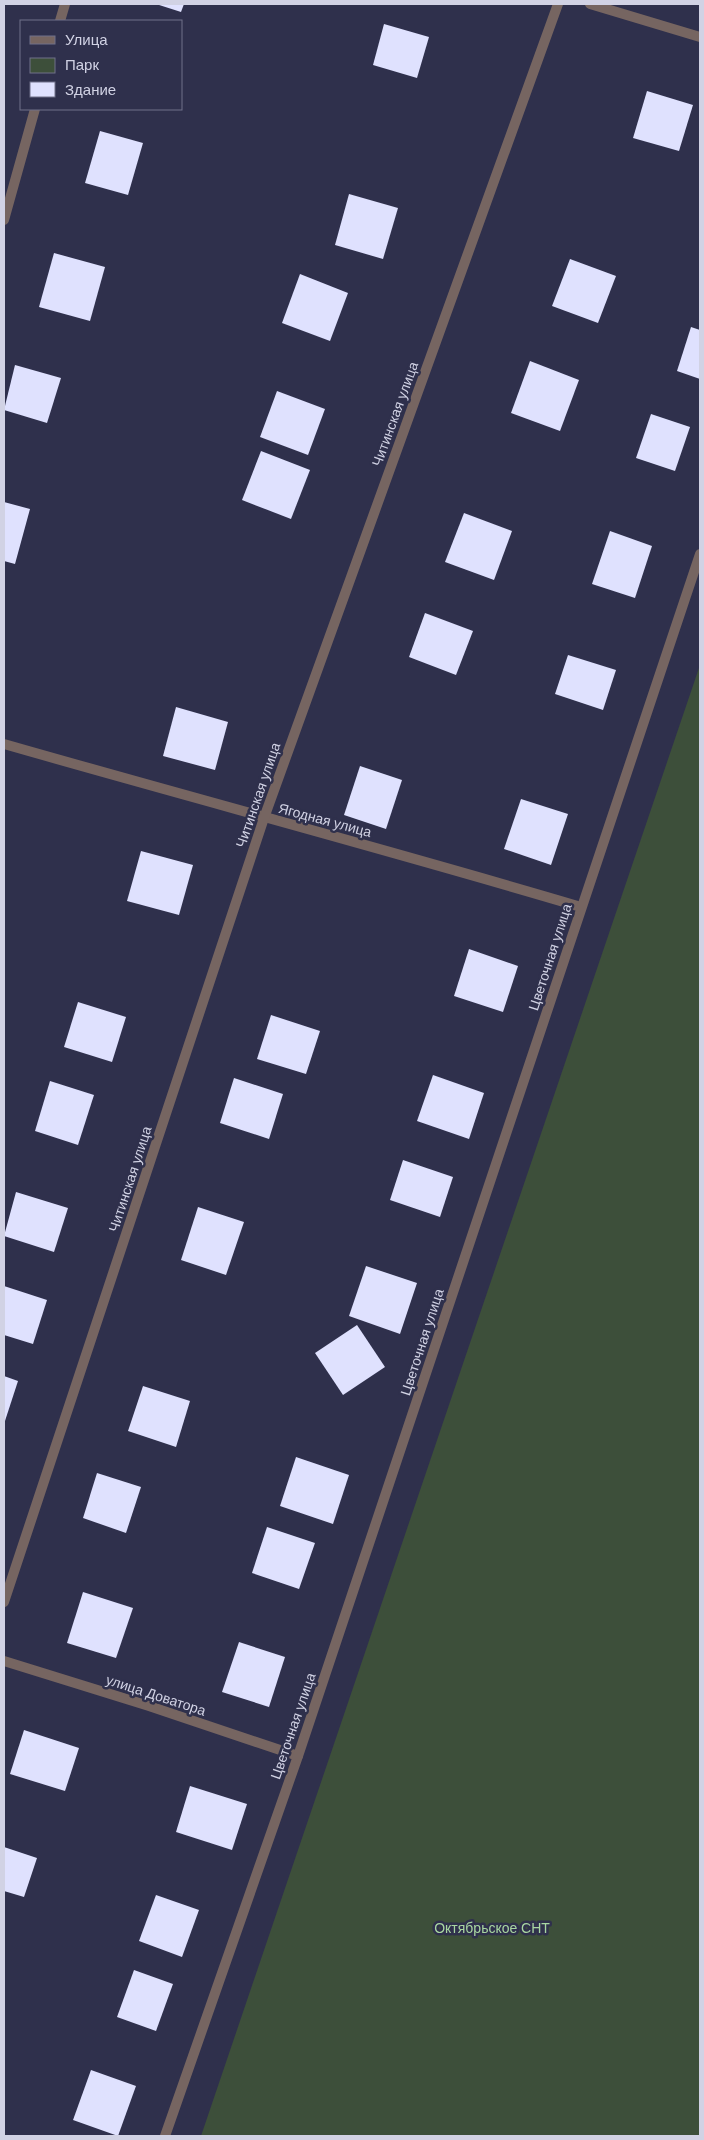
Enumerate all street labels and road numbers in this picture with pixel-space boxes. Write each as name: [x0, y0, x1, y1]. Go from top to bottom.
street label: Читинская улица: [368, 359, 422, 469]
street label: Читинская улица: [232, 740, 285, 850]
street label: Ягодная улица: [276, 799, 374, 841]
street label: Цветочная улица: [524, 901, 576, 1013]
street label: Читинская улица: [104, 1124, 156, 1234]
street label: Цветочная улица: [396, 1286, 448, 1398]
street label: улица Доватора: [104, 1670, 208, 1720]
street label: Цветочная улица: [266, 1670, 320, 1782]

